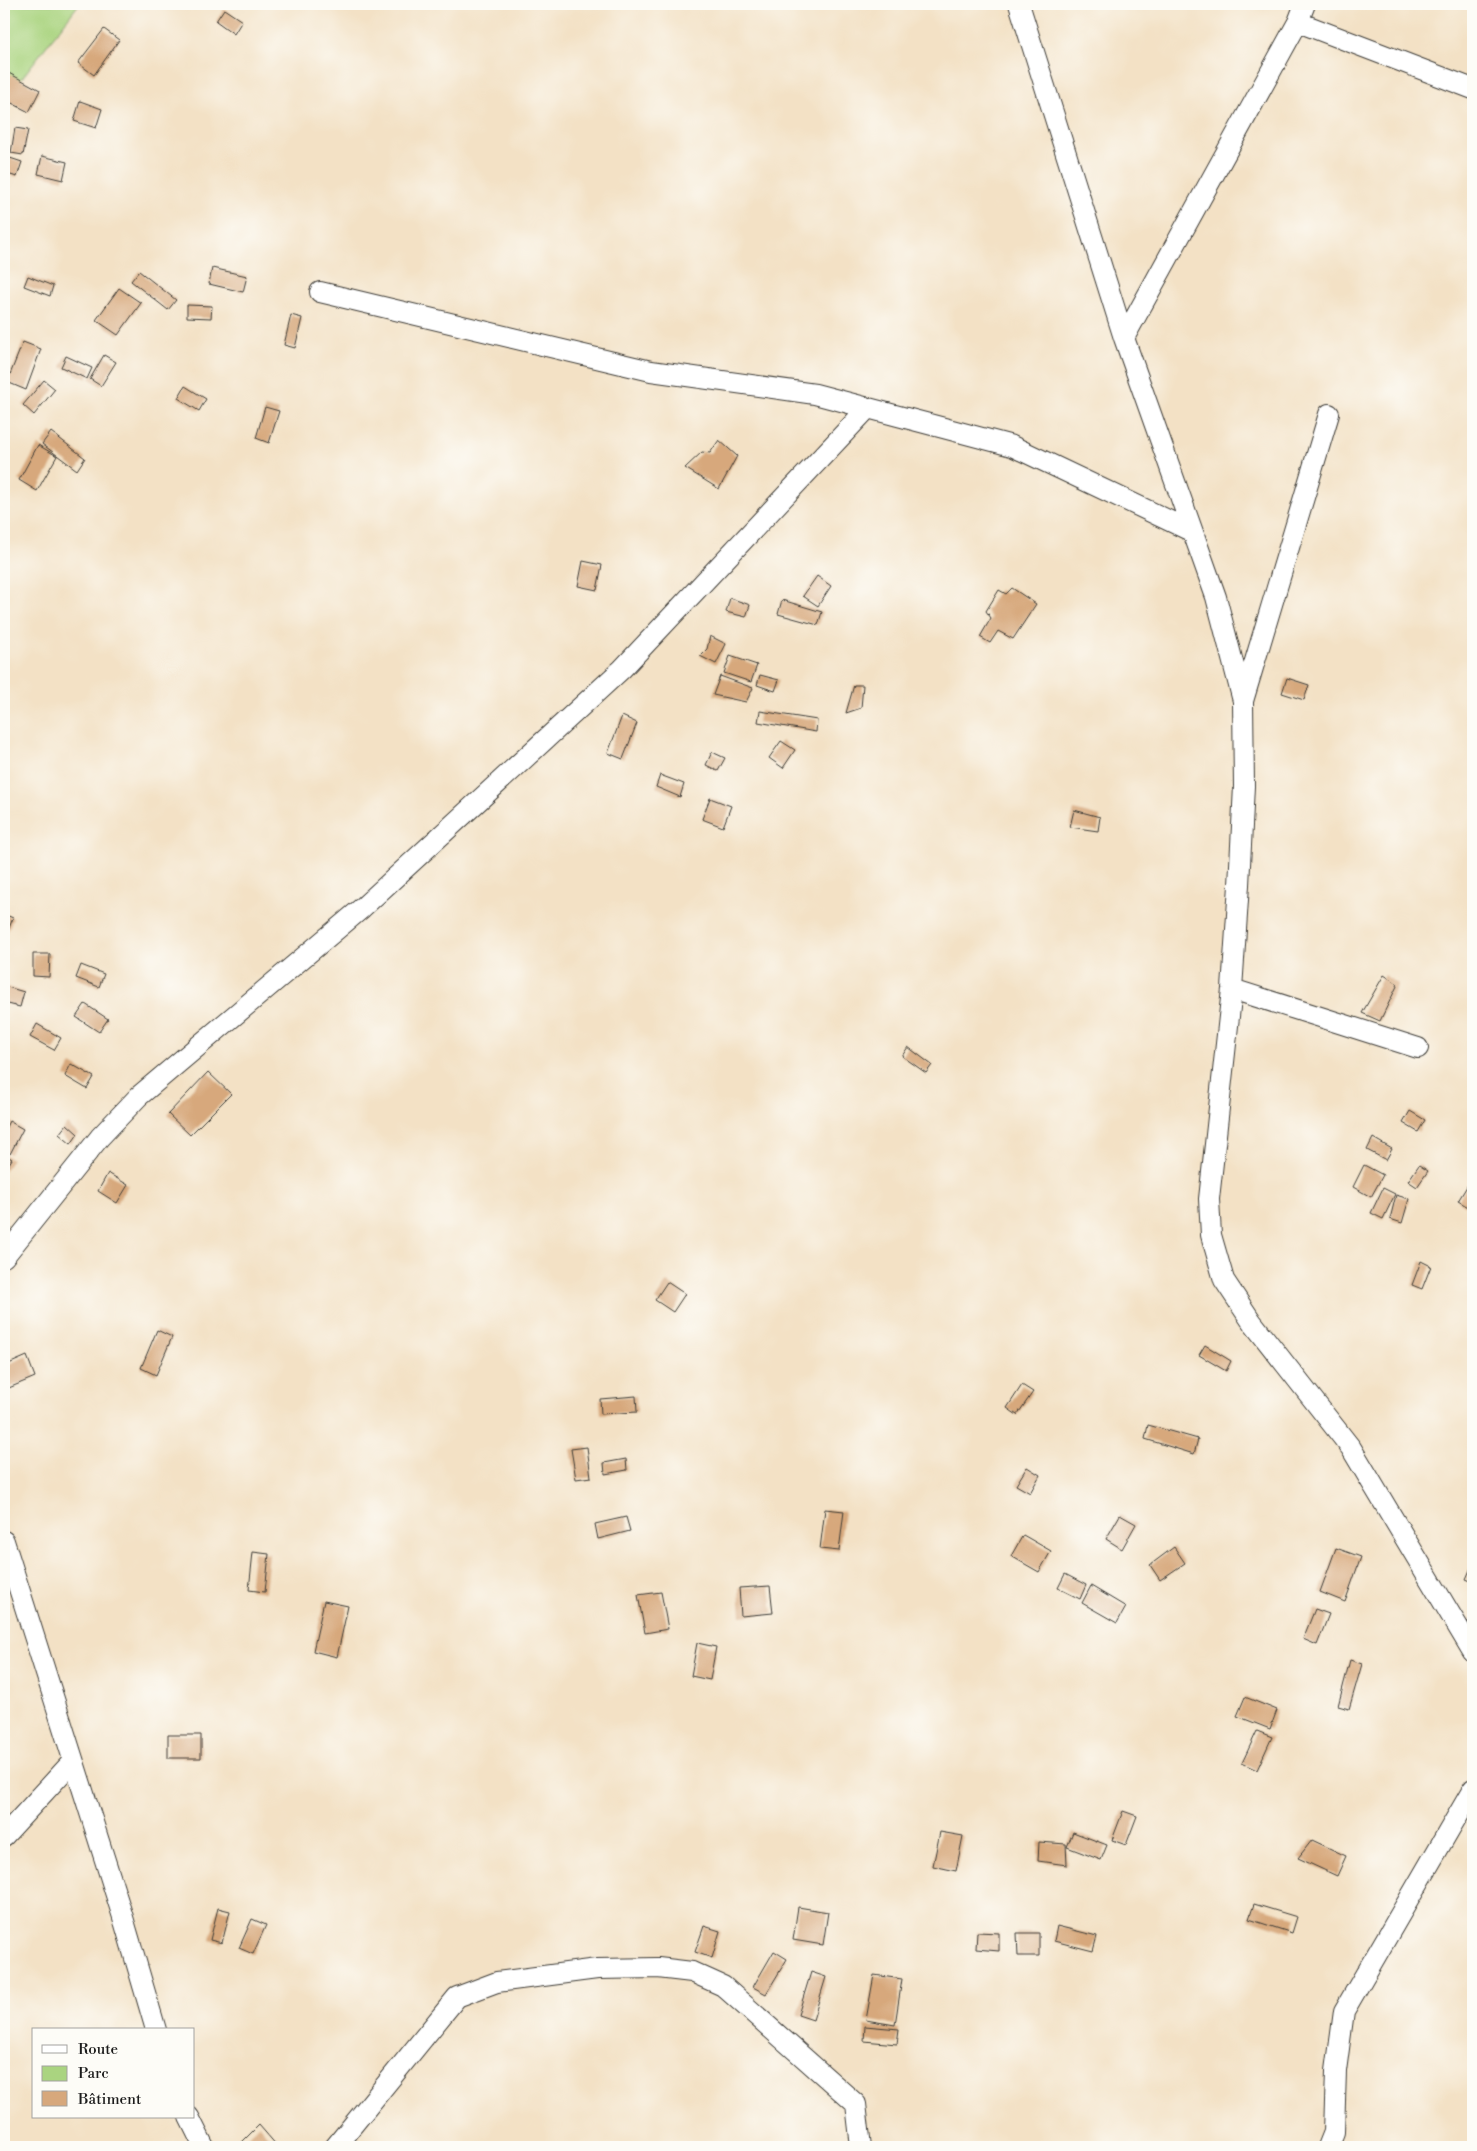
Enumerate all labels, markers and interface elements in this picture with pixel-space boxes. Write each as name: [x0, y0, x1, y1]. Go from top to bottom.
legend: [32, 2028, 195, 2118]
text: Route: [78, 2040, 118, 2059]
text: Parc: [78, 2064, 109, 2083]
text: Bâtiment: [77, 2090, 142, 2109]

